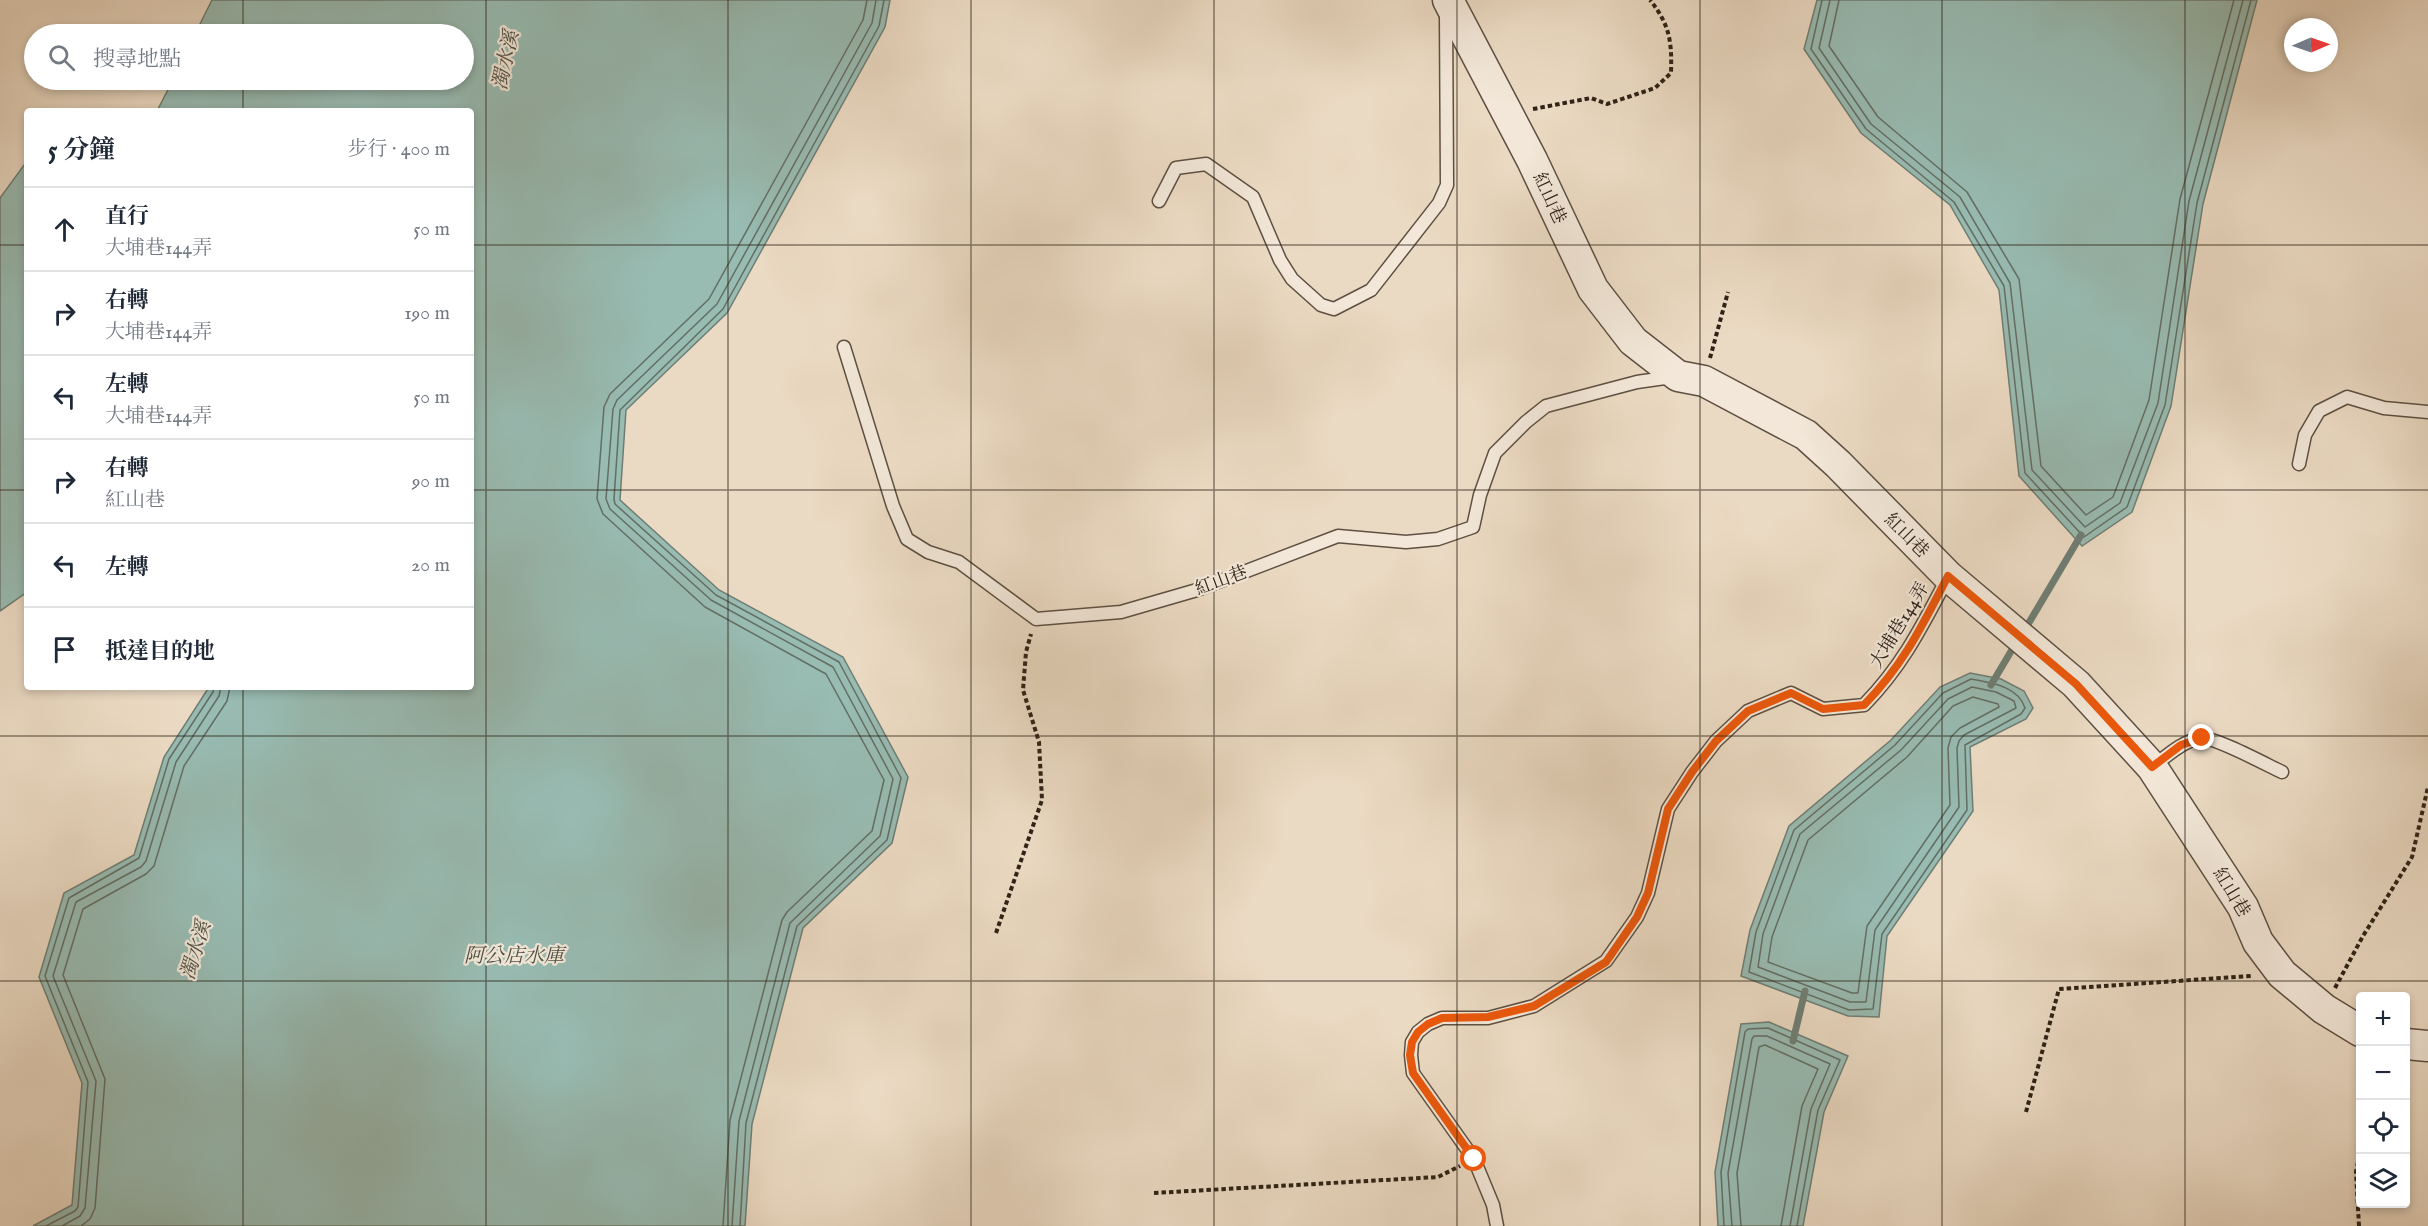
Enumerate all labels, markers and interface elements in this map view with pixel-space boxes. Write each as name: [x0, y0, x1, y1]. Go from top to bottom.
north arrow: [2284, 18, 2338, 72]
search box: [24, 24, 474, 90]
water label: 濁水溪: [488, 26, 525, 92]
icon: search: [45, 41, 78, 74]
text: 搜尋地點: [93, 46, 181, 74]
text: 5 分鐘: [48, 134, 115, 167]
text: 步行 · 400 m: [348, 137, 450, 162]
street label: 紅山巷: [1527, 169, 1570, 228]
text: 直行: [105, 203, 149, 231]
icon: ahead: [48, 213, 81, 246]
text: 50 m: [413, 217, 450, 242]
text: 大埔巷144弄: [105, 236, 212, 261]
text: 右轉: [105, 287, 149, 315]
icon: right: [48, 297, 81, 330]
text: 190 m: [404, 301, 450, 326]
text: 大埔巷144弄: [105, 320, 212, 345]
text: 左轉: [105, 371, 149, 399]
icon: left: [48, 381, 81, 414]
text: 50 m: [413, 385, 450, 410]
text: 大埔巷144弄: [105, 404, 212, 429]
text: 右轉: [105, 455, 149, 483]
icon: right: [48, 465, 81, 498]
text: 90 m: [412, 469, 450, 494]
text: 紅山巷: [105, 488, 165, 513]
street label: 紅山巷: [1879, 509, 1933, 563]
icon: left: [48, 549, 81, 582]
text: 20 m: [411, 553, 450, 578]
text: 左轉: [105, 554, 149, 582]
street label: 紅山巷: [1192, 561, 1251, 601]
street label: 大埔巷144弄: [1866, 579, 1935, 673]
icon: arrive: [48, 633, 81, 666]
text: 抵達目的地: [105, 638, 215, 666]
route end: [2188, 724, 2214, 750]
street label: 紅山巷: [2207, 864, 2254, 922]
water label: 濁水溪: [176, 916, 218, 983]
water label: 阿公店水庫: [464, 944, 567, 969]
map controls: [2356, 992, 2410, 1208]
button: +: [2356, 992, 2410, 1046]
button: −: [2356, 1046, 2410, 1100]
button: locate: [2356, 1100, 2410, 1154]
route start: [1460, 1145, 1486, 1171]
button: layers: [2356, 1154, 2410, 1208]

